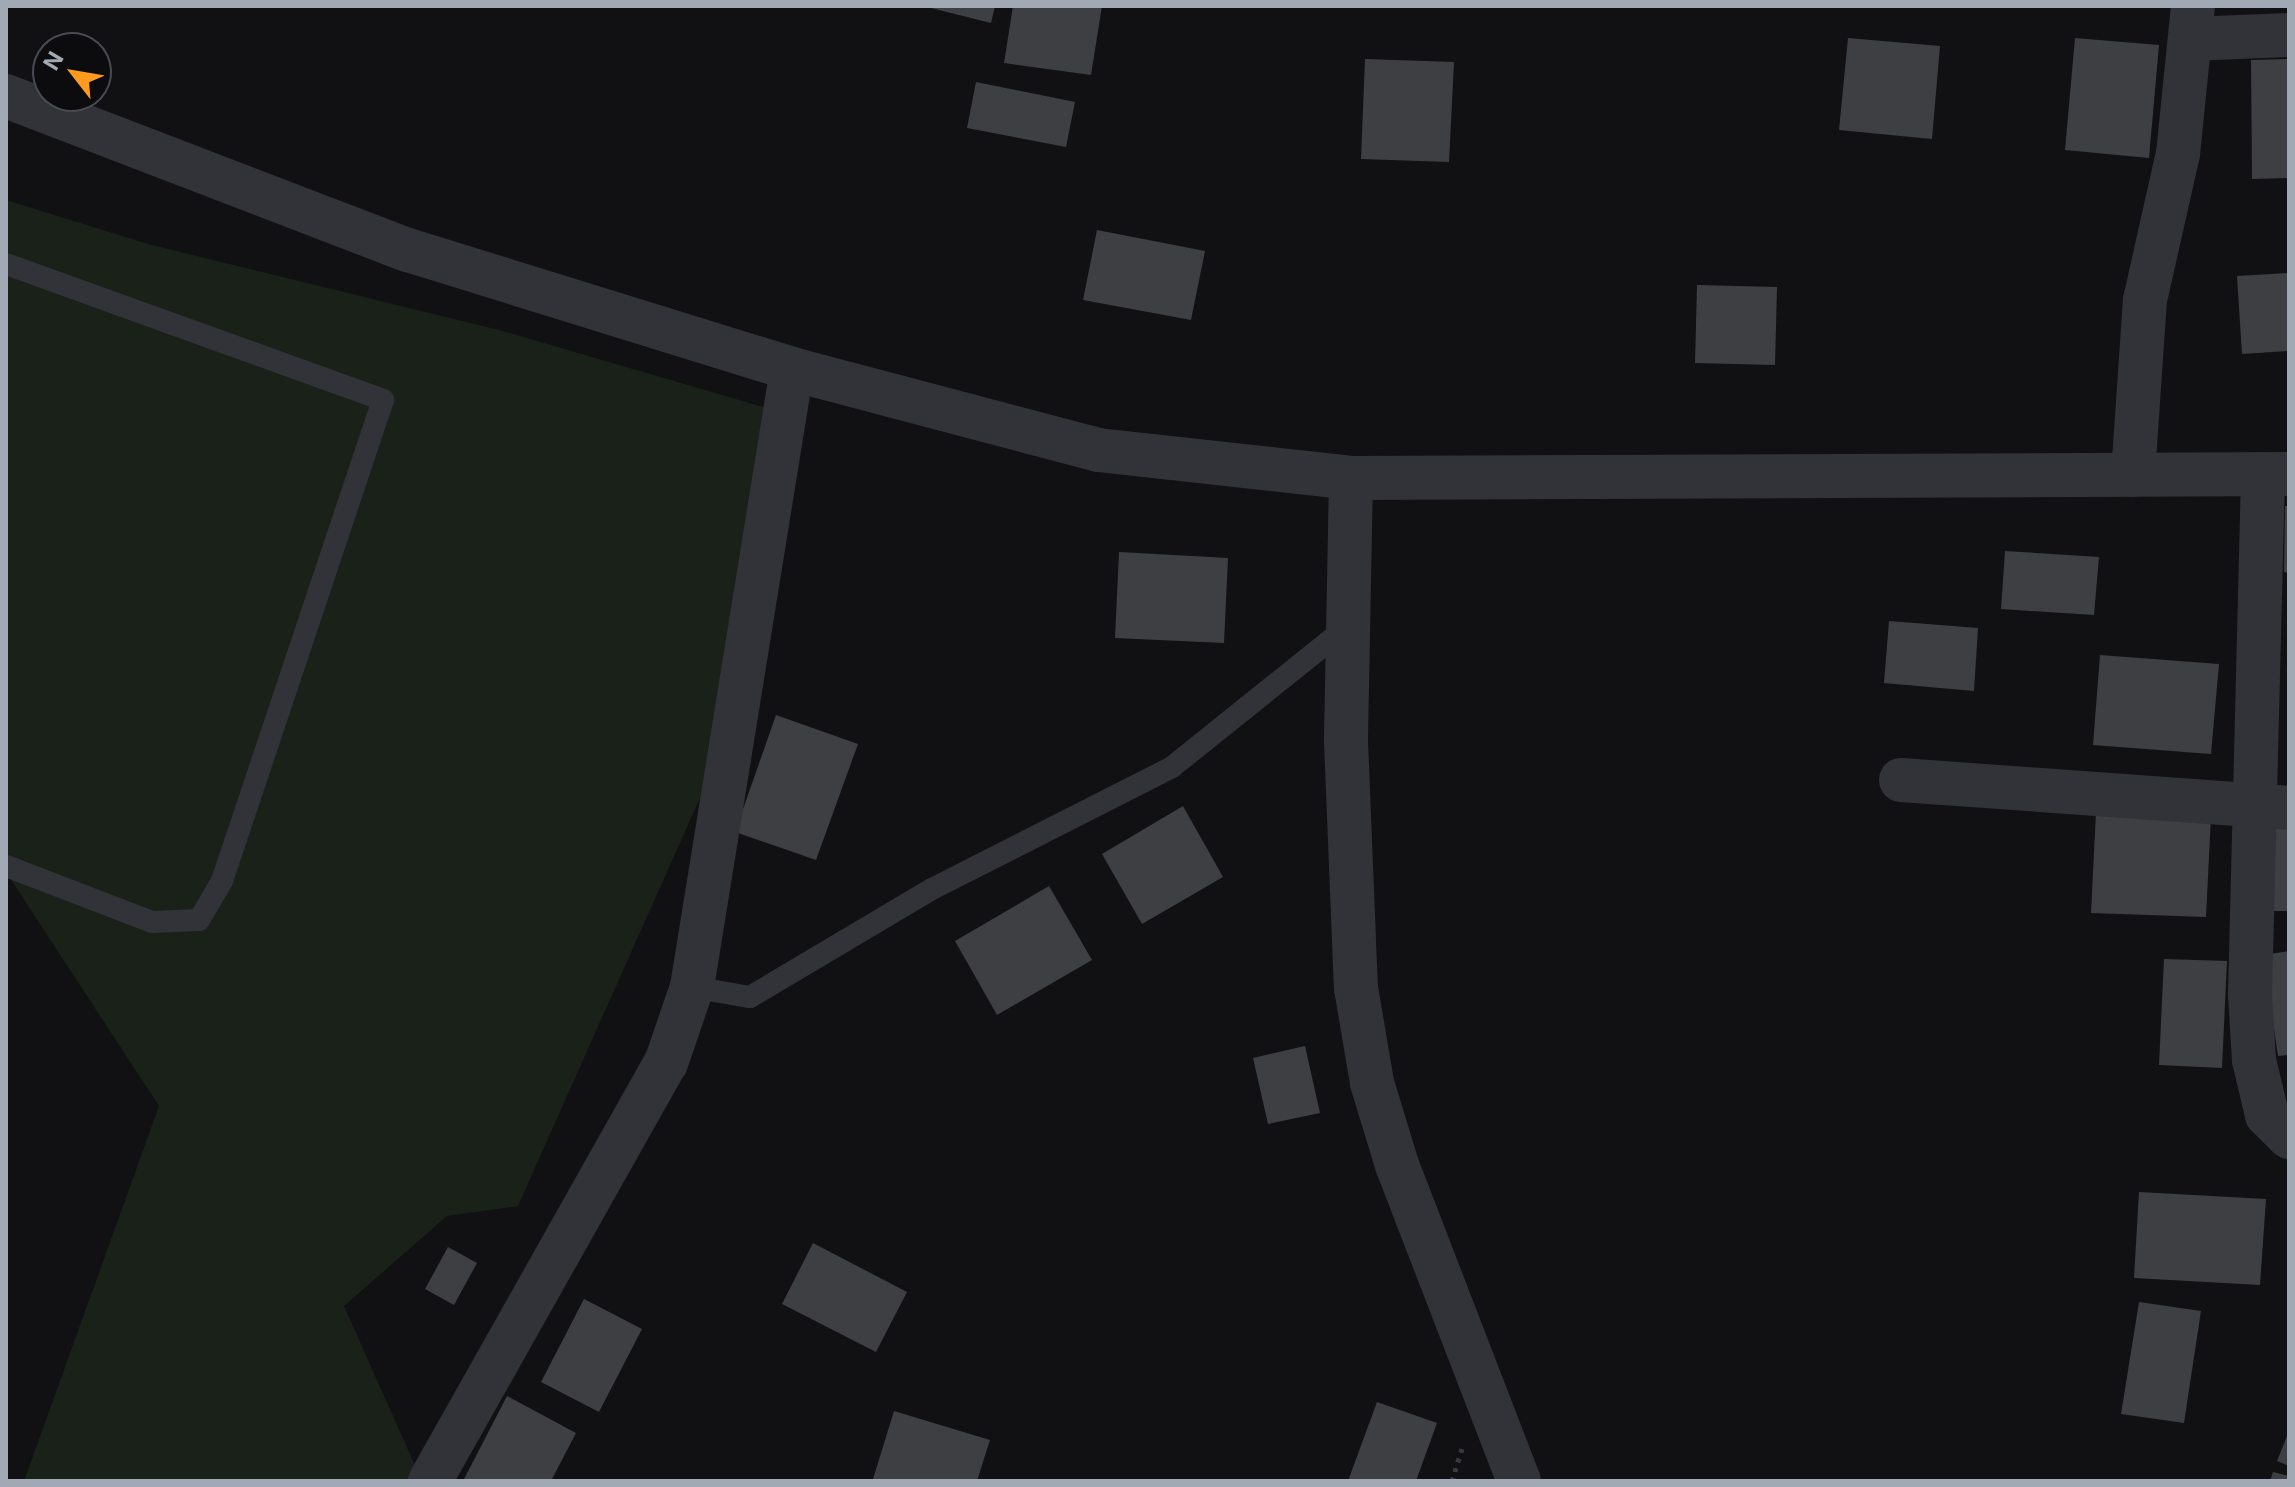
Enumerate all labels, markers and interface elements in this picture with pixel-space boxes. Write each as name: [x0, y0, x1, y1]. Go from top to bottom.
north arrow: [32, 32, 112, 112]
text: N: [38, 47, 69, 75]

